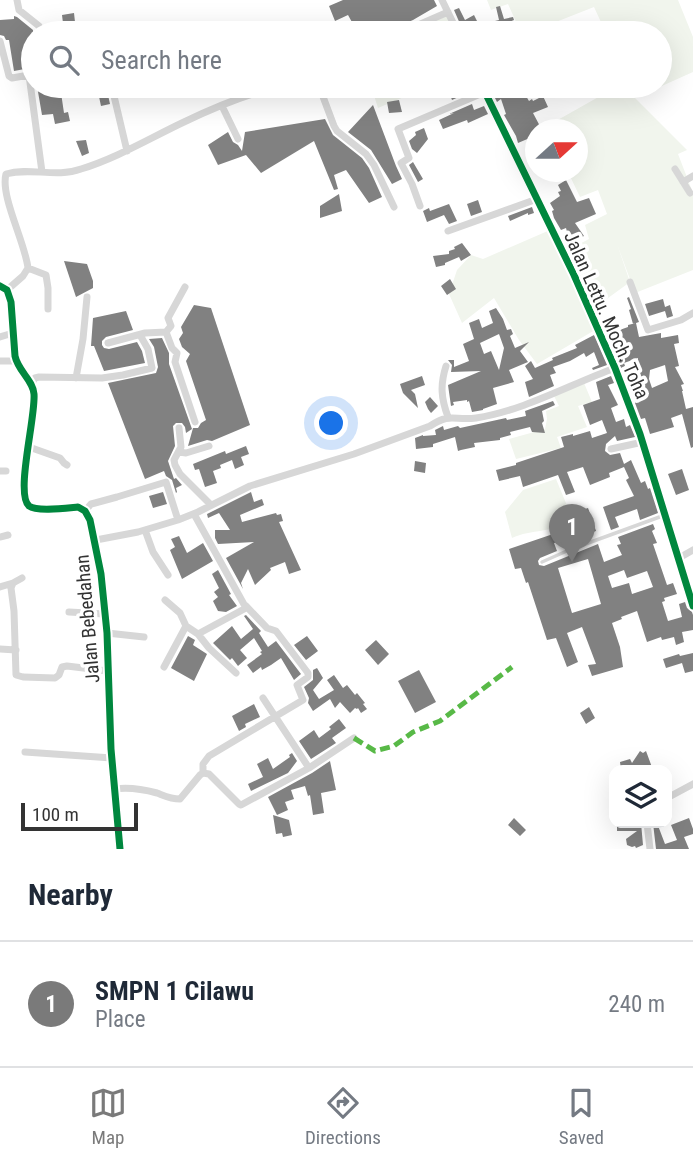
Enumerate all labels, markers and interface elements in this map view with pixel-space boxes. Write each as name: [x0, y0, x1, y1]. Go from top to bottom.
search box: [21, 21, 672, 98]
icon: search: [45, 41, 83, 79]
text: Search here: [101, 45, 222, 75]
north arrow: [525, 119, 588, 182]
street label: Jalan Lettu. Moch. Toha: [559, 228, 654, 402]
your location: [314, 406, 348, 440]
pin: 1: [549, 504, 595, 562]
street label: Jalan Bebedahan: [70, 554, 105, 684]
map controls: [609, 765, 672, 828]
button: layers: [609, 765, 672, 828]
scale bar: [21, 800, 138, 832]
text: 100 m: [32, 803, 79, 826]
text: Nearby: [28, 877, 113, 912]
text: SMPN 1 Cilawu: [95, 976, 254, 1006]
text: 1: [45, 991, 57, 1018]
text: 240 m: [608, 991, 665, 1018]
text: Place: [95, 1006, 145, 1033]
tab: Map: [89, 1084, 127, 1149]
tab: Directions: [305, 1084, 381, 1149]
tab: Saved: [559, 1084, 604, 1149]

